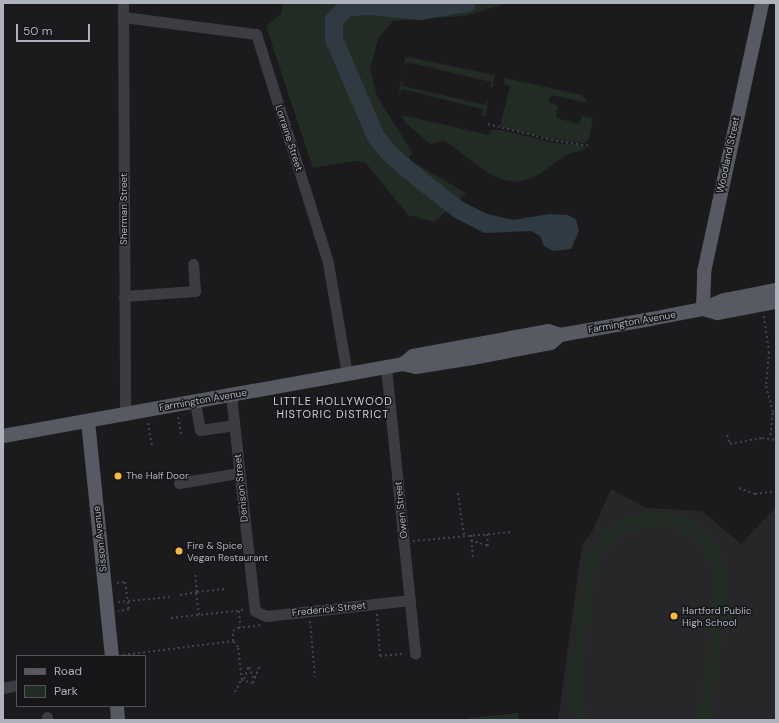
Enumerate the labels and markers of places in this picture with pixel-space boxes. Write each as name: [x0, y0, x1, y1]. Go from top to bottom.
place label: The Half Door: [126, 470, 189, 482]
marker: The Half Door: [113, 471, 123, 481]
place label: Fire & Spice Vegan Restaurant: [187, 539, 268, 562]
marker: Fire & Spice Vegan Restaurant: [174, 546, 184, 556]
place label: Hartford Public High School: [682, 604, 752, 628]
marker: Hartford Public High School: [669, 611, 679, 621]

